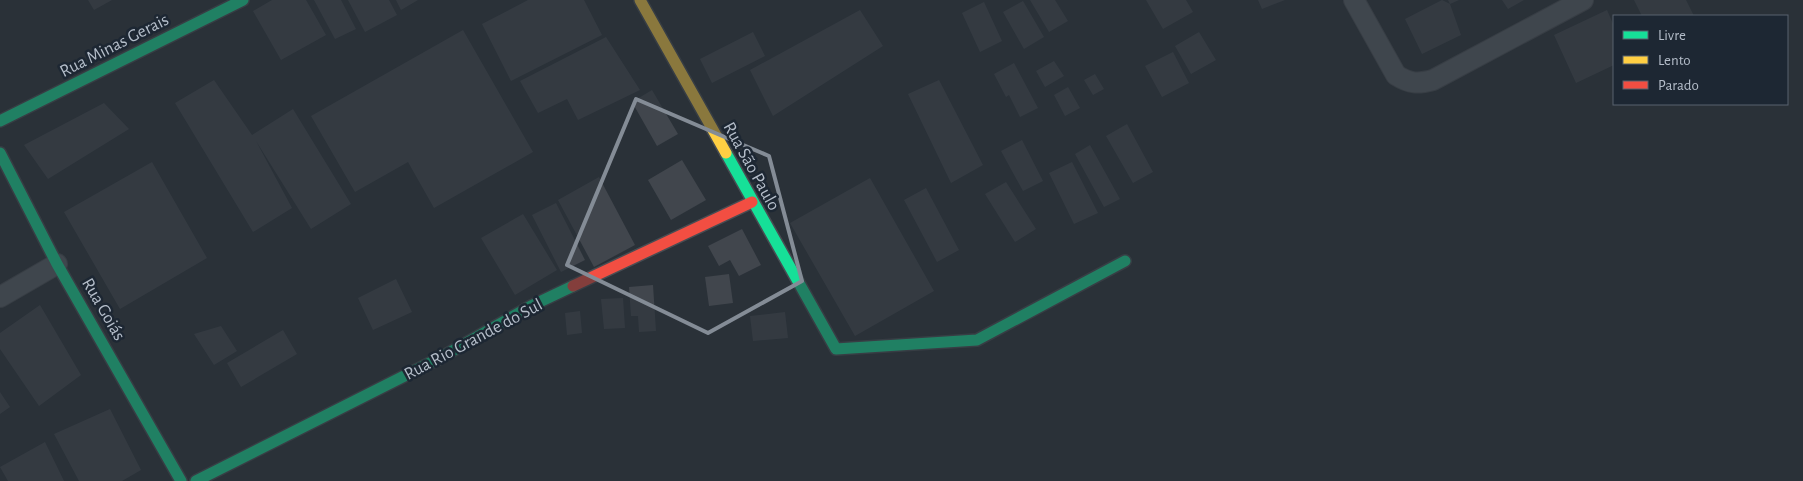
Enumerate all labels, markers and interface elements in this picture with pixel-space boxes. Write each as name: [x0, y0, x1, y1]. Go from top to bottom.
street label: Rua Minas Gerais: [57, 11, 172, 81]
legend: [1613, 15, 1788, 105]
text: Livre: [1658, 28, 1686, 43]
text: Lento: [1658, 53, 1691, 68]
text: Parado: [1658, 78, 1699, 93]
street label: Rua São Paulo: [719, 119, 783, 214]
street label: Rua Goiás: [78, 275, 128, 344]
street label: Rua Rio Grande do Sul: [401, 296, 546, 384]

